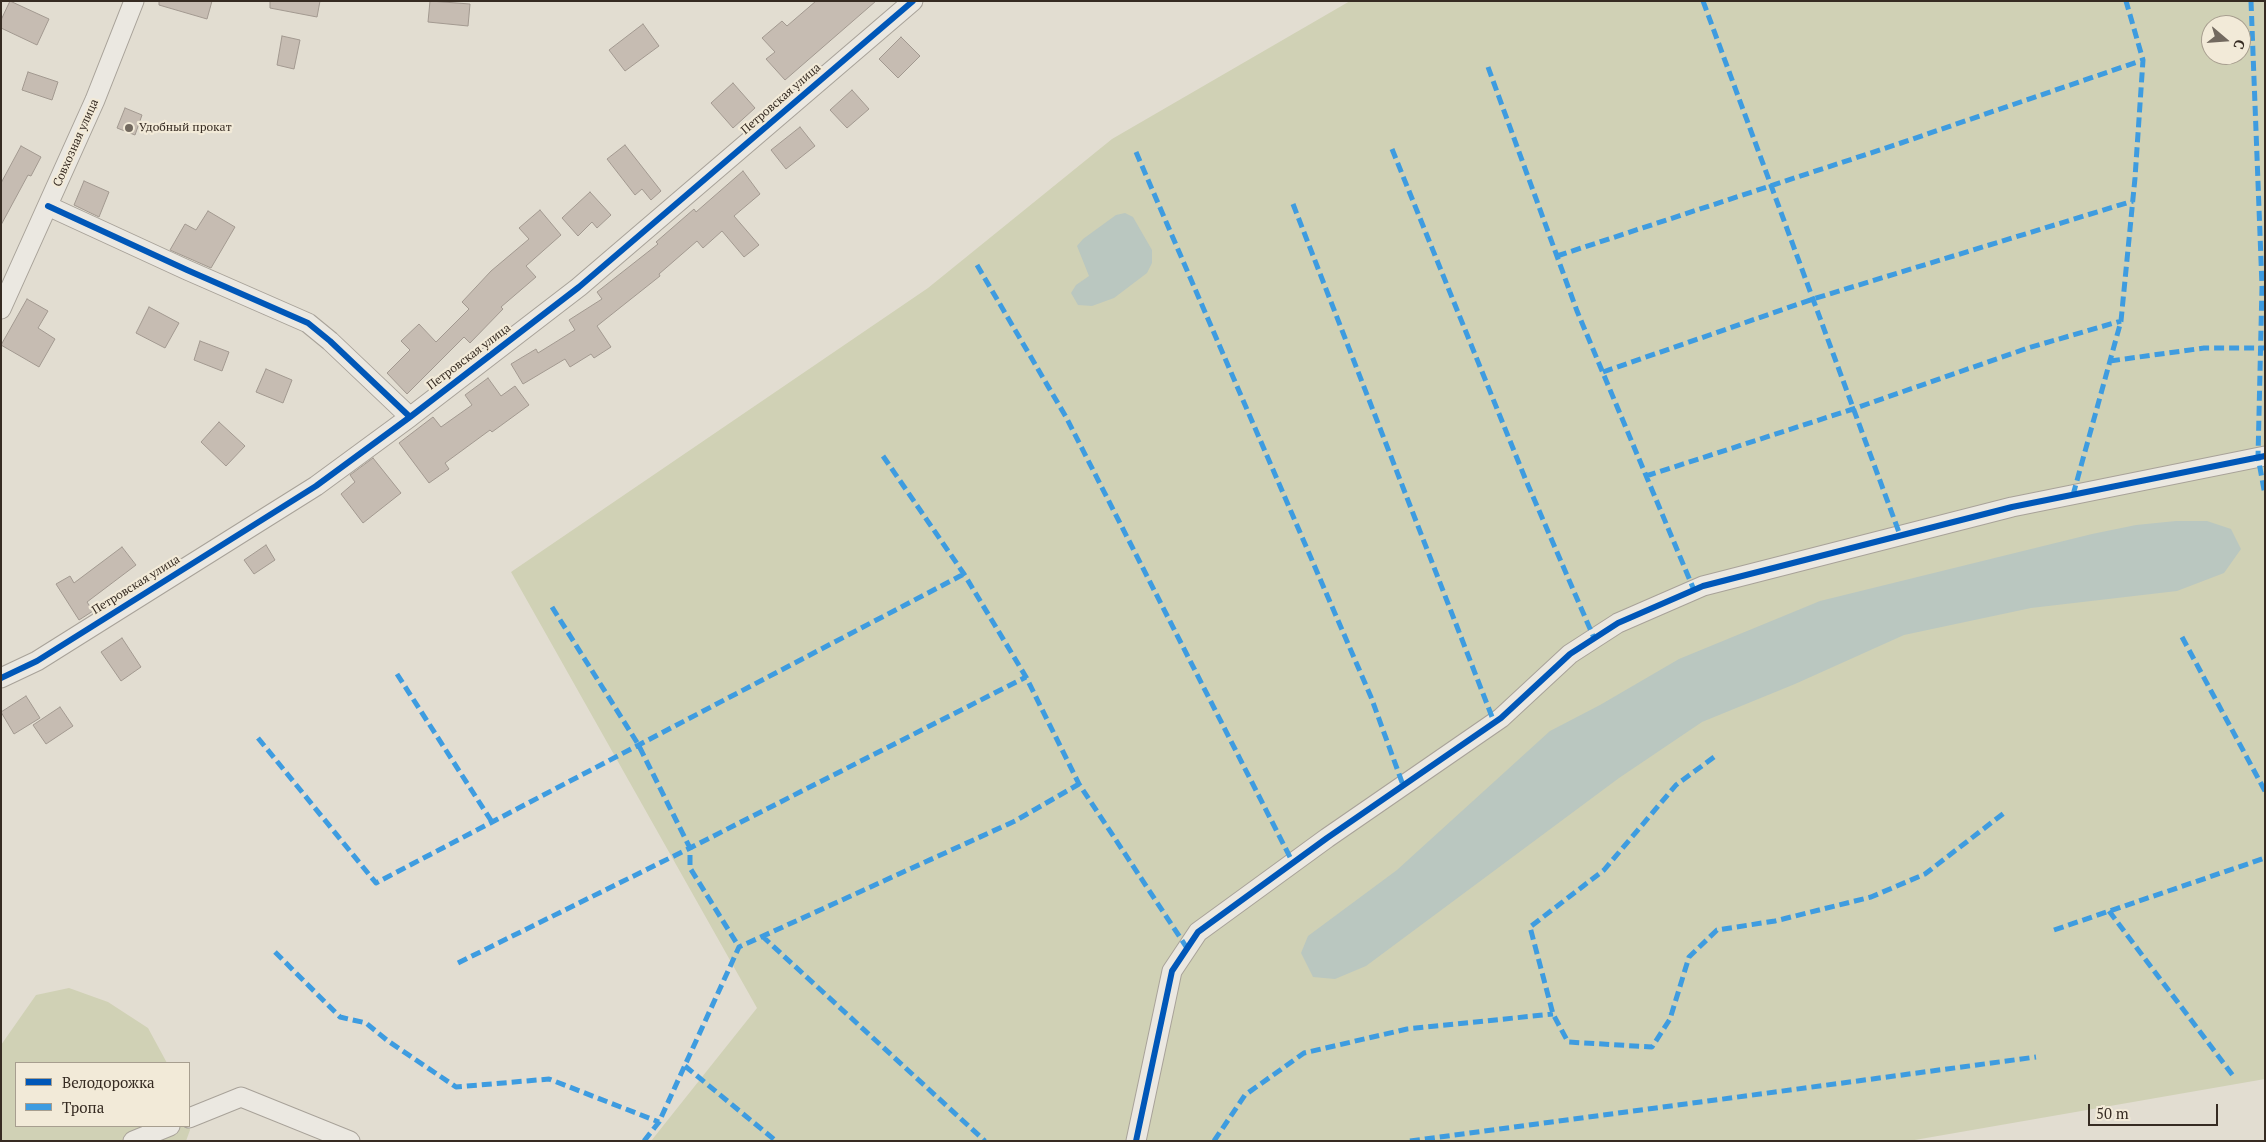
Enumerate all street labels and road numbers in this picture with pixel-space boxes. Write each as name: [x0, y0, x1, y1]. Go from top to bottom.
street label: Петровская улица: [738, 60, 824, 138]
street label: Совхозная улица: [50, 97, 102, 189]
street label: Петровская улица: [424, 321, 514, 393]
street label: Петровская улица: [89, 552, 183, 618]

